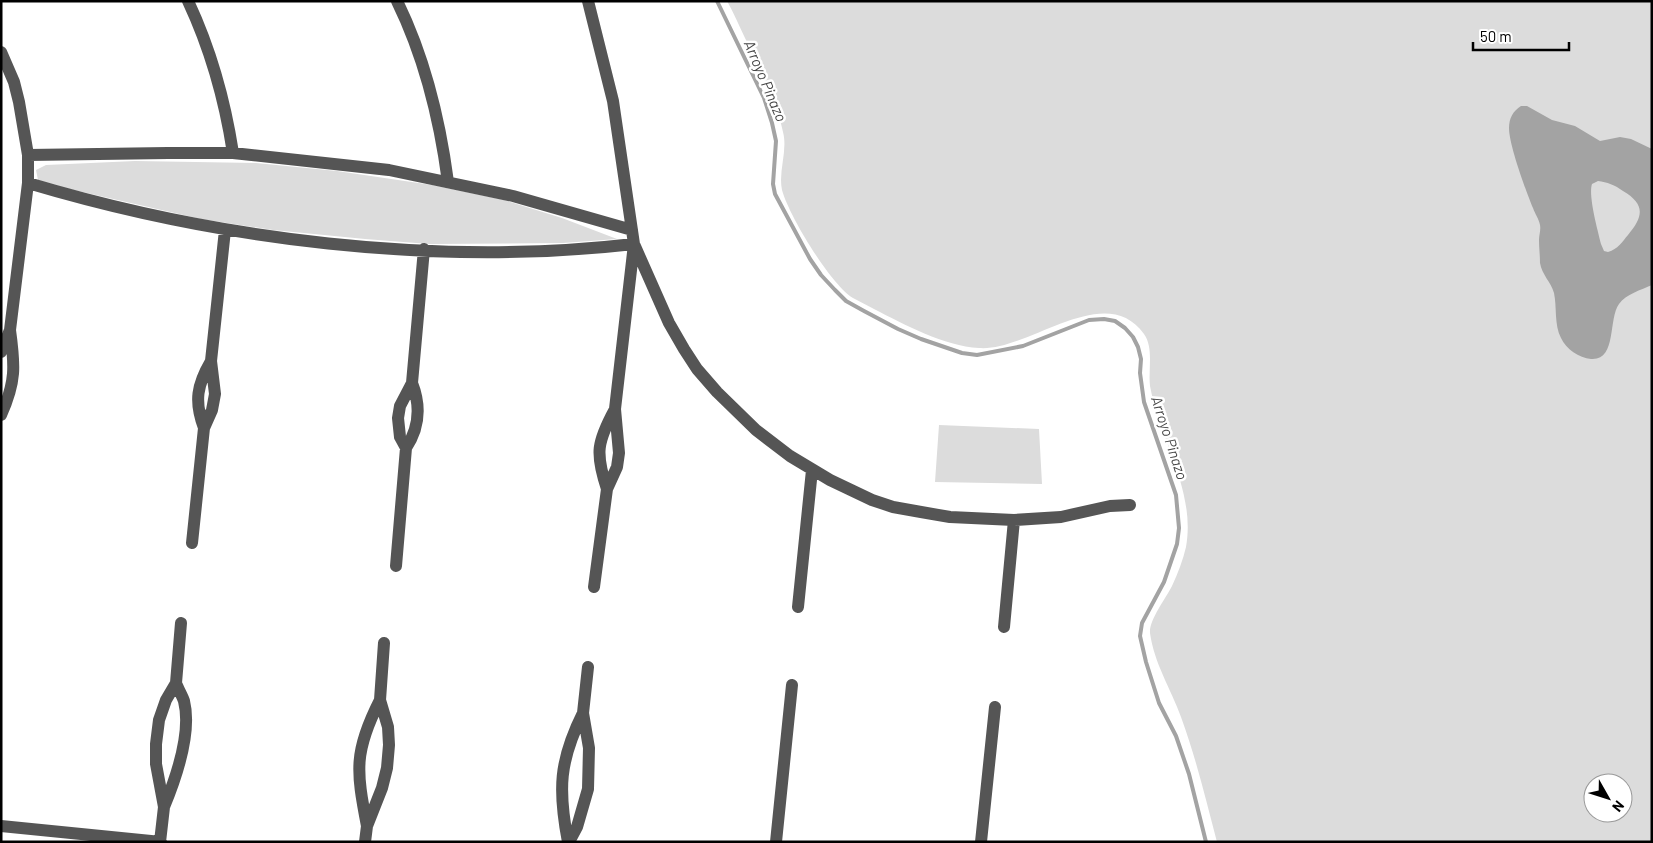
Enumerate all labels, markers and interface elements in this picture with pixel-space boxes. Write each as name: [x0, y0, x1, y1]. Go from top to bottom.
scale bar: [1473, 20, 1569, 52]
text: 50 m: [1480, 27, 1512, 45]
water label: Arroyo Pinazo: [741, 37, 791, 124]
water label: Arroyo Pinazo: [1148, 394, 1192, 482]
north arrow: [1583, 773, 1633, 823]
text: N: [1609, 798, 1628, 815]

